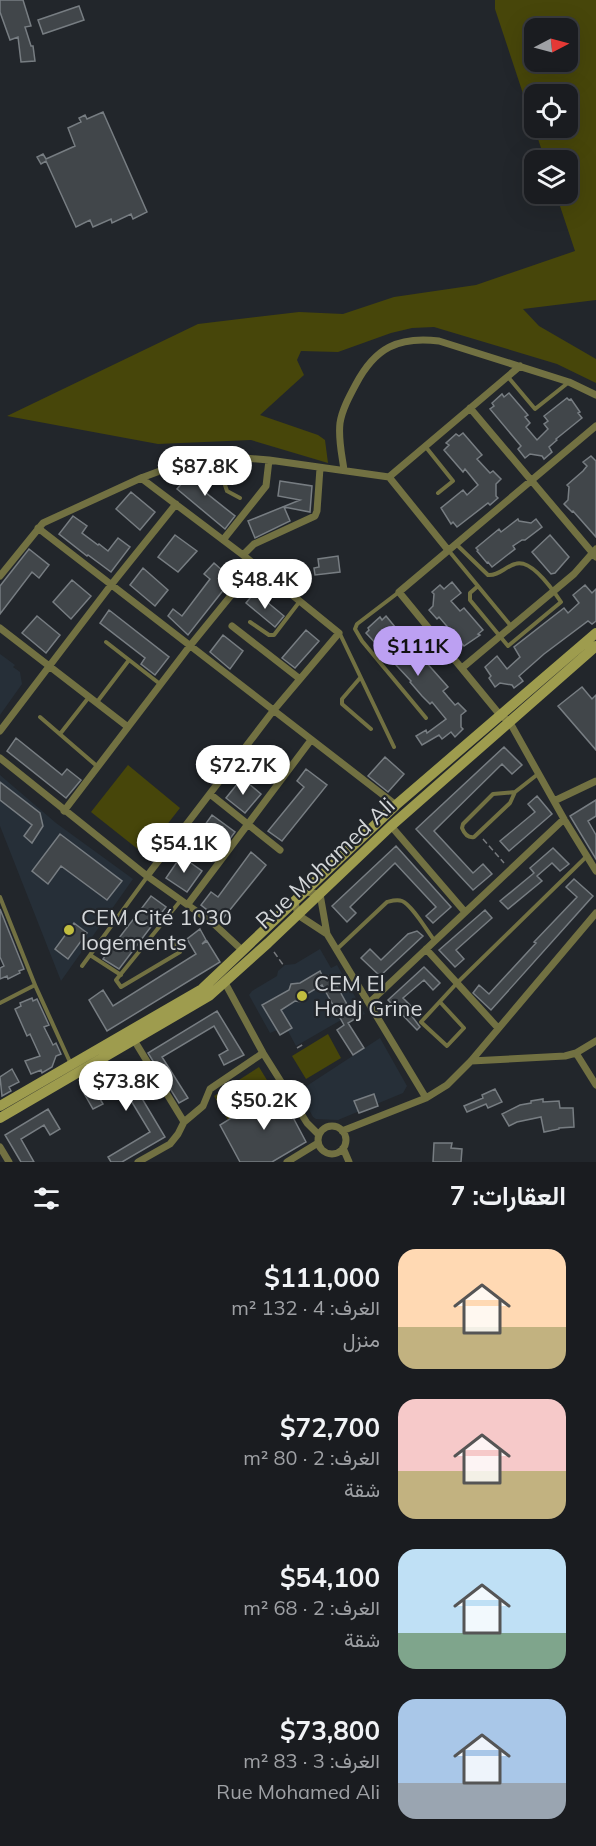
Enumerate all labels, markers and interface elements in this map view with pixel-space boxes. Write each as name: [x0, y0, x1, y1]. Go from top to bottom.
north arrow: [524, 18, 578, 72]
map controls: [524, 18, 578, 204]
button: locate: [524, 84, 578, 138]
button: layers: [524, 150, 578, 204]
pin: $87.8K: [156, 446, 254, 497]
text: $87.8K: [172, 453, 238, 478]
pin: $48.4K: [216, 559, 314, 610]
text: $48.4K: [232, 566, 298, 591]
pin: $111K: [376, 626, 460, 677]
text: $111K: [387, 633, 449, 658]
pin: $72.7K: [194, 745, 292, 796]
text: $72.7K: [210, 752, 276, 777]
street label: Rue Mohamed Ali: [250, 791, 400, 935]
pin: $54.1K: [135, 823, 233, 874]
text: $54.1K: [151, 830, 217, 855]
place label: CEM Cité 1030 logements: [81, 903, 232, 956]
marker: CEM Cité 1030 logements: [62, 923, 76, 937]
place label: CEM El Hadj Grine: [314, 969, 422, 1022]
marker: CEM El Hadj Grine: [295, 989, 309, 1003]
pin: $73.8K: [77, 1061, 175, 1112]
text: $73.8K: [93, 1068, 159, 1093]
pin: $50.2K: [215, 1080, 313, 1131]
text: $50.2K: [231, 1087, 297, 1112]
text: العقارات: 7: [450, 1179, 566, 1212]
icon: filters: [30, 1182, 63, 1215]
text: $111,000: [264, 1261, 380, 1294]
icon: home: [446, 1273, 518, 1345]
text: الغرف: 4 · 132 m²: [231, 1295, 380, 1320]
text: منزل: [343, 1327, 380, 1352]
text: $72,700: [280, 1411, 380, 1444]
icon: home: [446, 1423, 518, 1495]
text: الغرف: 2 · 80 m²: [243, 1445, 380, 1470]
text: شقة: [344, 1477, 380, 1502]
text: $54,100: [280, 1561, 380, 1594]
icon: home: [446, 1573, 518, 1645]
text: الغرف: 2 · 68 m²: [243, 1595, 380, 1620]
text: شقة: [344, 1627, 380, 1652]
text: $73,800: [280, 1714, 380, 1747]
icon: home: [446, 1723, 518, 1795]
text: الغرف: 3 · 83 m²: [243, 1748, 380, 1773]
text: Rue Mohamed Ali: [216, 1779, 380, 1804]

